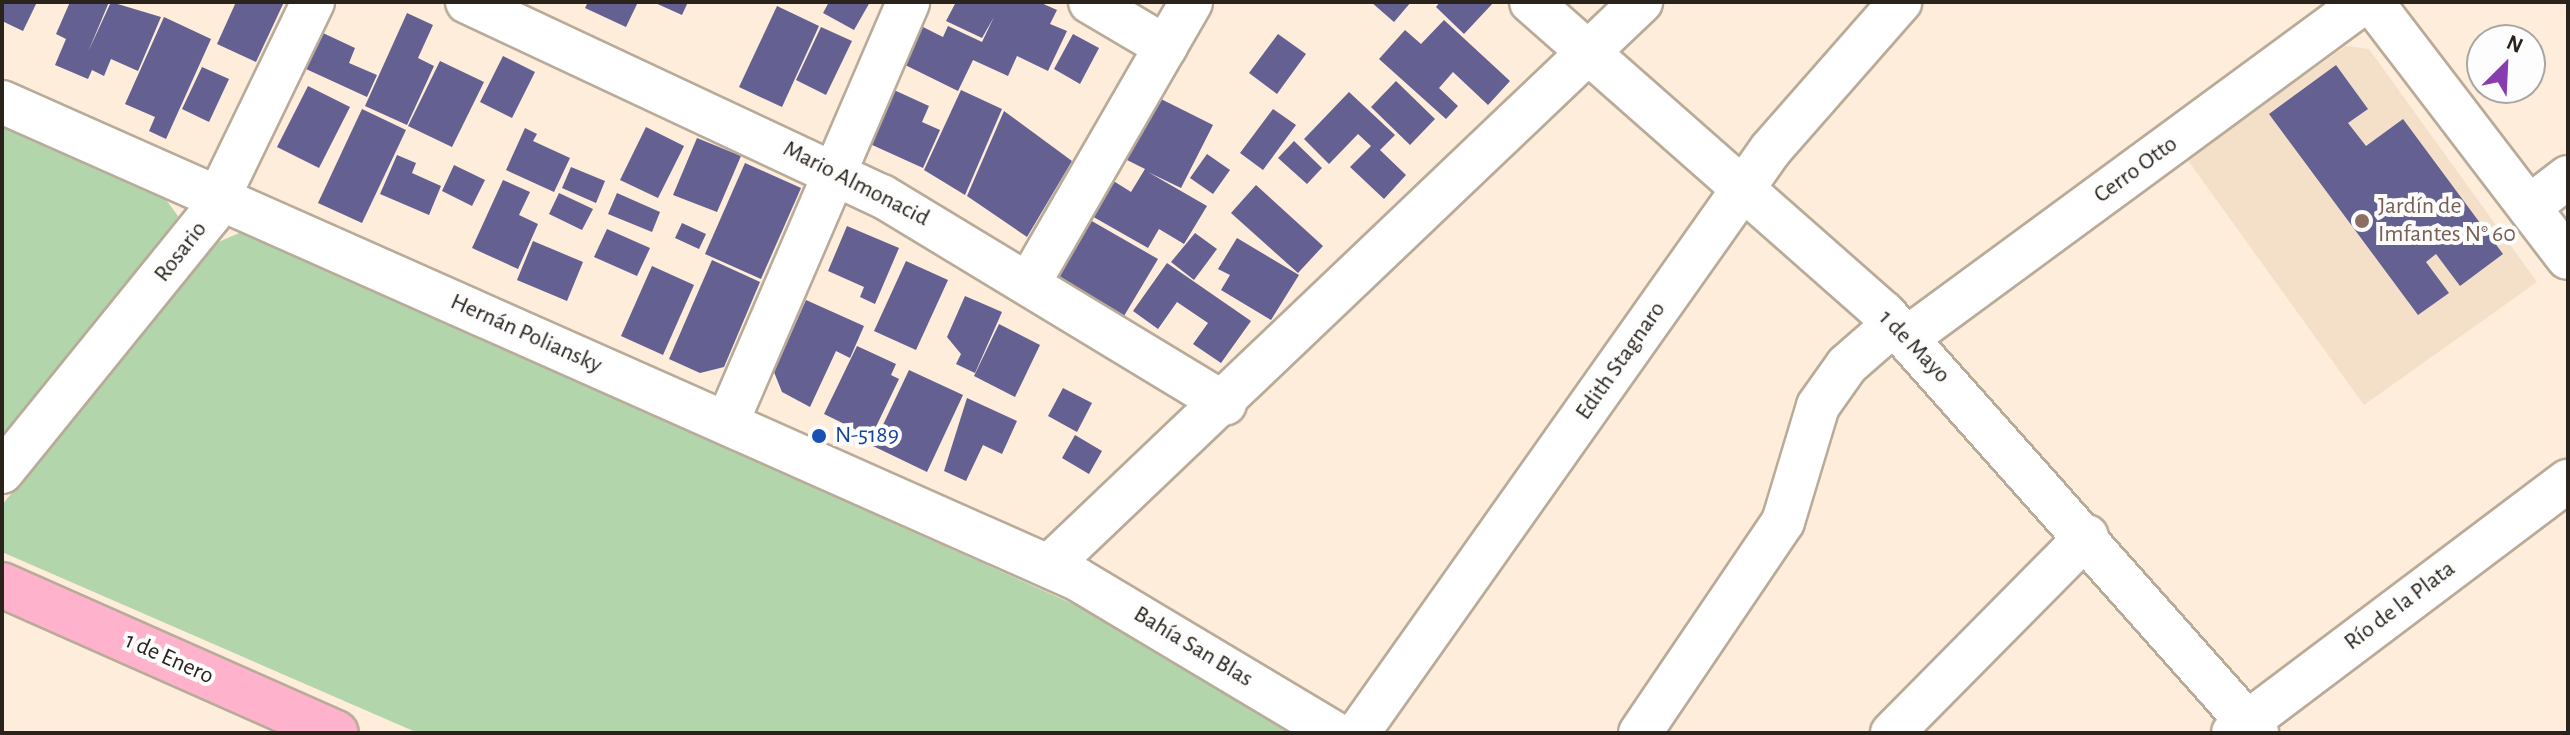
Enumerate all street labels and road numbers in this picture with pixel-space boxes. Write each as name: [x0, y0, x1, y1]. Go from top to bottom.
street label: Cerro Otto: [2089, 130, 2183, 210]
street label: Mario Almonacid: [778, 135, 934, 233]
street label: Rosario: [148, 216, 214, 288]
street label: Hernán Poliansky: [446, 288, 606, 380]
street label: Edith Stagnaro: [1570, 296, 1672, 426]
street label: 1 de Mayo: [1872, 304, 1956, 390]
street label: Río de la Plata: [2339, 555, 2461, 657]
street label: Bahía San Blas: [1128, 600, 1258, 694]
street label: 1 de Enero: [120, 627, 218, 691]

